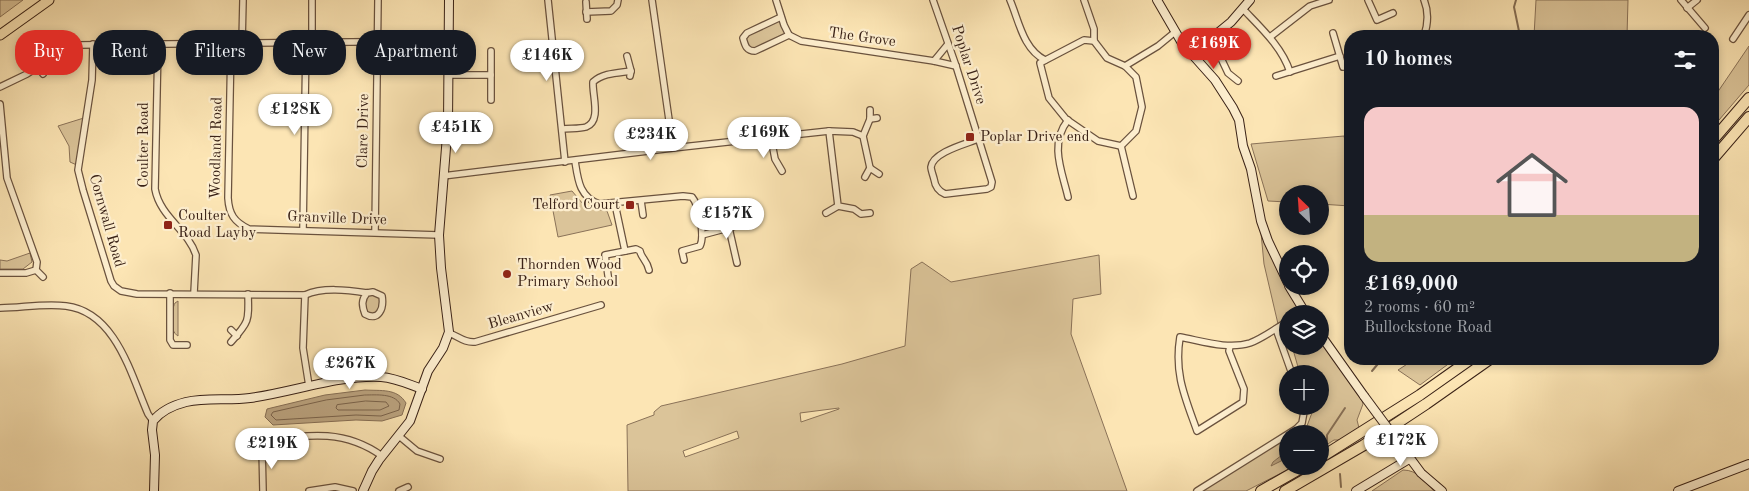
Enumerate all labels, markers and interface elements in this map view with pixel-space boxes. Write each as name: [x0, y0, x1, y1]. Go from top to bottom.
street label: Poplar Drive: [948, 23, 988, 107]
street label: The Grove: [827, 26, 897, 50]
pin: £169K: [1179, 28, 1249, 70]
chip: Buy: [15, 30, 83, 75]
chip: Rent: [93, 30, 166, 75]
chip: Filters: [176, 30, 263, 75]
chip: New: [273, 30, 346, 75]
chip: Apartment: [356, 30, 476, 75]
text: £169K: [1188, 36, 1240, 52]
pin: £146K: [512, 39, 582, 82]
icon: filters: [1671, 46, 1699, 74]
text: £146K: [521, 48, 573, 64]
text: 10 homes: [1364, 49, 1452, 70]
street label: Clare Drive: [356, 93, 372, 169]
pin: £128K: [260, 94, 330, 136]
street label: Woodland Road: [209, 97, 225, 199]
street label: Coulter Road: [137, 102, 152, 188]
text: £128K: [269, 102, 321, 118]
pin: £451K: [421, 112, 491, 154]
pin: £169K: [729, 116, 799, 159]
pin: £234K: [616, 119, 686, 161]
text: £451K: [430, 120, 482, 136]
text: £169K: [738, 125, 790, 141]
text: £234K: [625, 127, 677, 143]
place label: Poplar Drive end: [980, 130, 1090, 145]
marker: Poplar Drive end: [964, 131, 976, 143]
icon: home: [1487, 140, 1577, 230]
street label: Cornwall Road: [86, 173, 126, 269]
north arrow: [1279, 185, 1329, 235]
map controls: [1279, 185, 1329, 475]
place label: Telford Court: [532, 198, 620, 213]
pin: £157K: [692, 198, 762, 240]
marker: Telford Court: [624, 199, 636, 211]
text: £157K: [701, 206, 753, 222]
place label: Coulter Road Layby: [178, 209, 256, 241]
street label: Granville Drive: [287, 210, 387, 228]
marker: Coulter Road Layby: [162, 219, 174, 231]
button: locate: [1279, 245, 1329, 295]
place label: Thornden Wood Primary School: [517, 258, 622, 290]
marker: Thornden Wood Primary School: [501, 268, 513, 280]
text: £169,000: [1364, 274, 1458, 295]
street label: Bleanview: [487, 299, 556, 332]
text: 2 rooms · 60 m²: [1364, 300, 1475, 316]
button: layers: [1279, 305, 1329, 355]
text: Bullockstone Road: [1364, 320, 1492, 336]
pin: £267K: [315, 348, 385, 390]
text: £267K: [324, 356, 376, 372]
button: +: [1279, 365, 1329, 415]
pin: £172K: [1366, 424, 1436, 467]
button: −: [1279, 425, 1329, 475]
pin: £219K: [237, 428, 307, 470]
text: £172K: [1375, 433, 1427, 449]
text: £219K: [246, 436, 298, 452]

